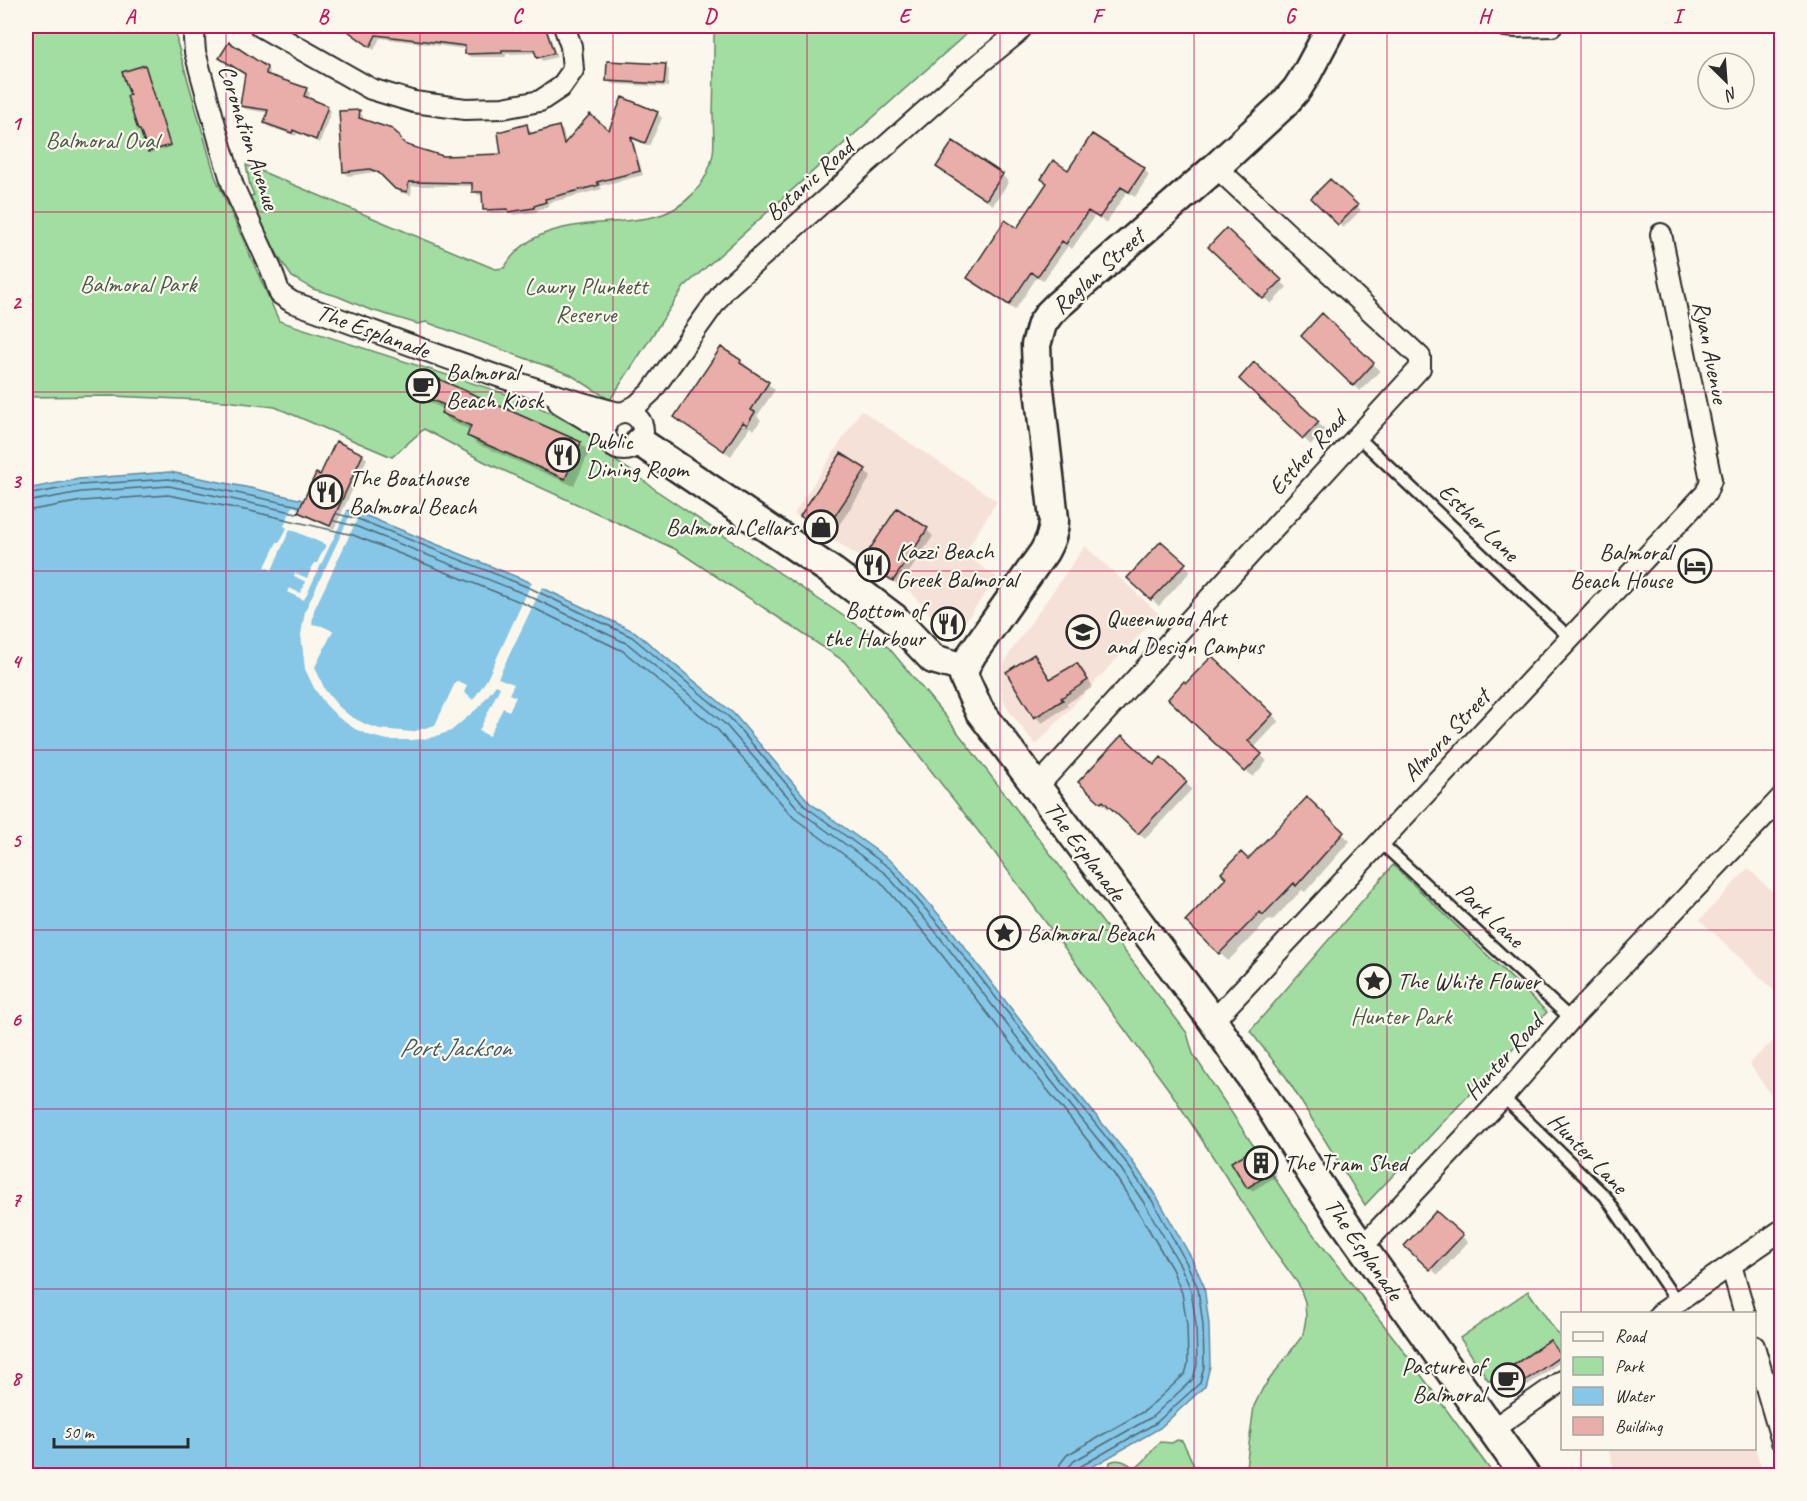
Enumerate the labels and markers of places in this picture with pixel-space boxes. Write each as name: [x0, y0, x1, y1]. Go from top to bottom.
place label: Balmoral Beach Kiosk: [446, 357, 545, 415]
cafe icon: Balmoral Beach Kiosk: [405, 368, 441, 404]
place label: Public Dining Room: [586, 426, 691, 484]
restaurant icon: Public Dining Room: [545, 437, 581, 473]
place label: The Boathouse Balmoral Beach: [349, 463, 478, 521]
restaurant icon: The Boathouse Balmoral Beach: [308, 474, 344, 510]
shop icon: Balmoral Cellars: [803, 509, 839, 545]
place label: Balmoral Cellars: [666, 512, 800, 542]
place label: Kazzi Beach Greek Balmoral: [896, 536, 1021, 594]
place label: Balmoral Beach House: [1570, 537, 1676, 595]
restaurant icon: Kazzi Beach Greek Balmoral: [855, 547, 891, 583]
hotel icon: Balmoral Beach House: [1677, 548, 1713, 584]
place label: Bottom of the Harbour: [824, 595, 930, 653]
place label: Queenwood Art and Design Campus: [1106, 603, 1265, 661]
restaurant icon: Bottom of the Harbour: [930, 606, 966, 642]
school or university icon: Queenwood Art and Design Campus: [1065, 614, 1101, 650]
place icon: Balmoral Beach: [986, 915, 1022, 951]
place label: Balmoral Beach: [1027, 918, 1156, 948]
place icon: The White Flower: [1356, 963, 1392, 999]
place label: The White Flower: [1397, 966, 1542, 996]
building icon: The Tram Shed: [1243, 1145, 1279, 1181]
place label: The Tram Shed: [1284, 1148, 1411, 1178]
place label: Pasture of Balmoral: [1402, 1351, 1490, 1409]
cafe icon: Pasture of Balmoral: [1490, 1362, 1526, 1398]

